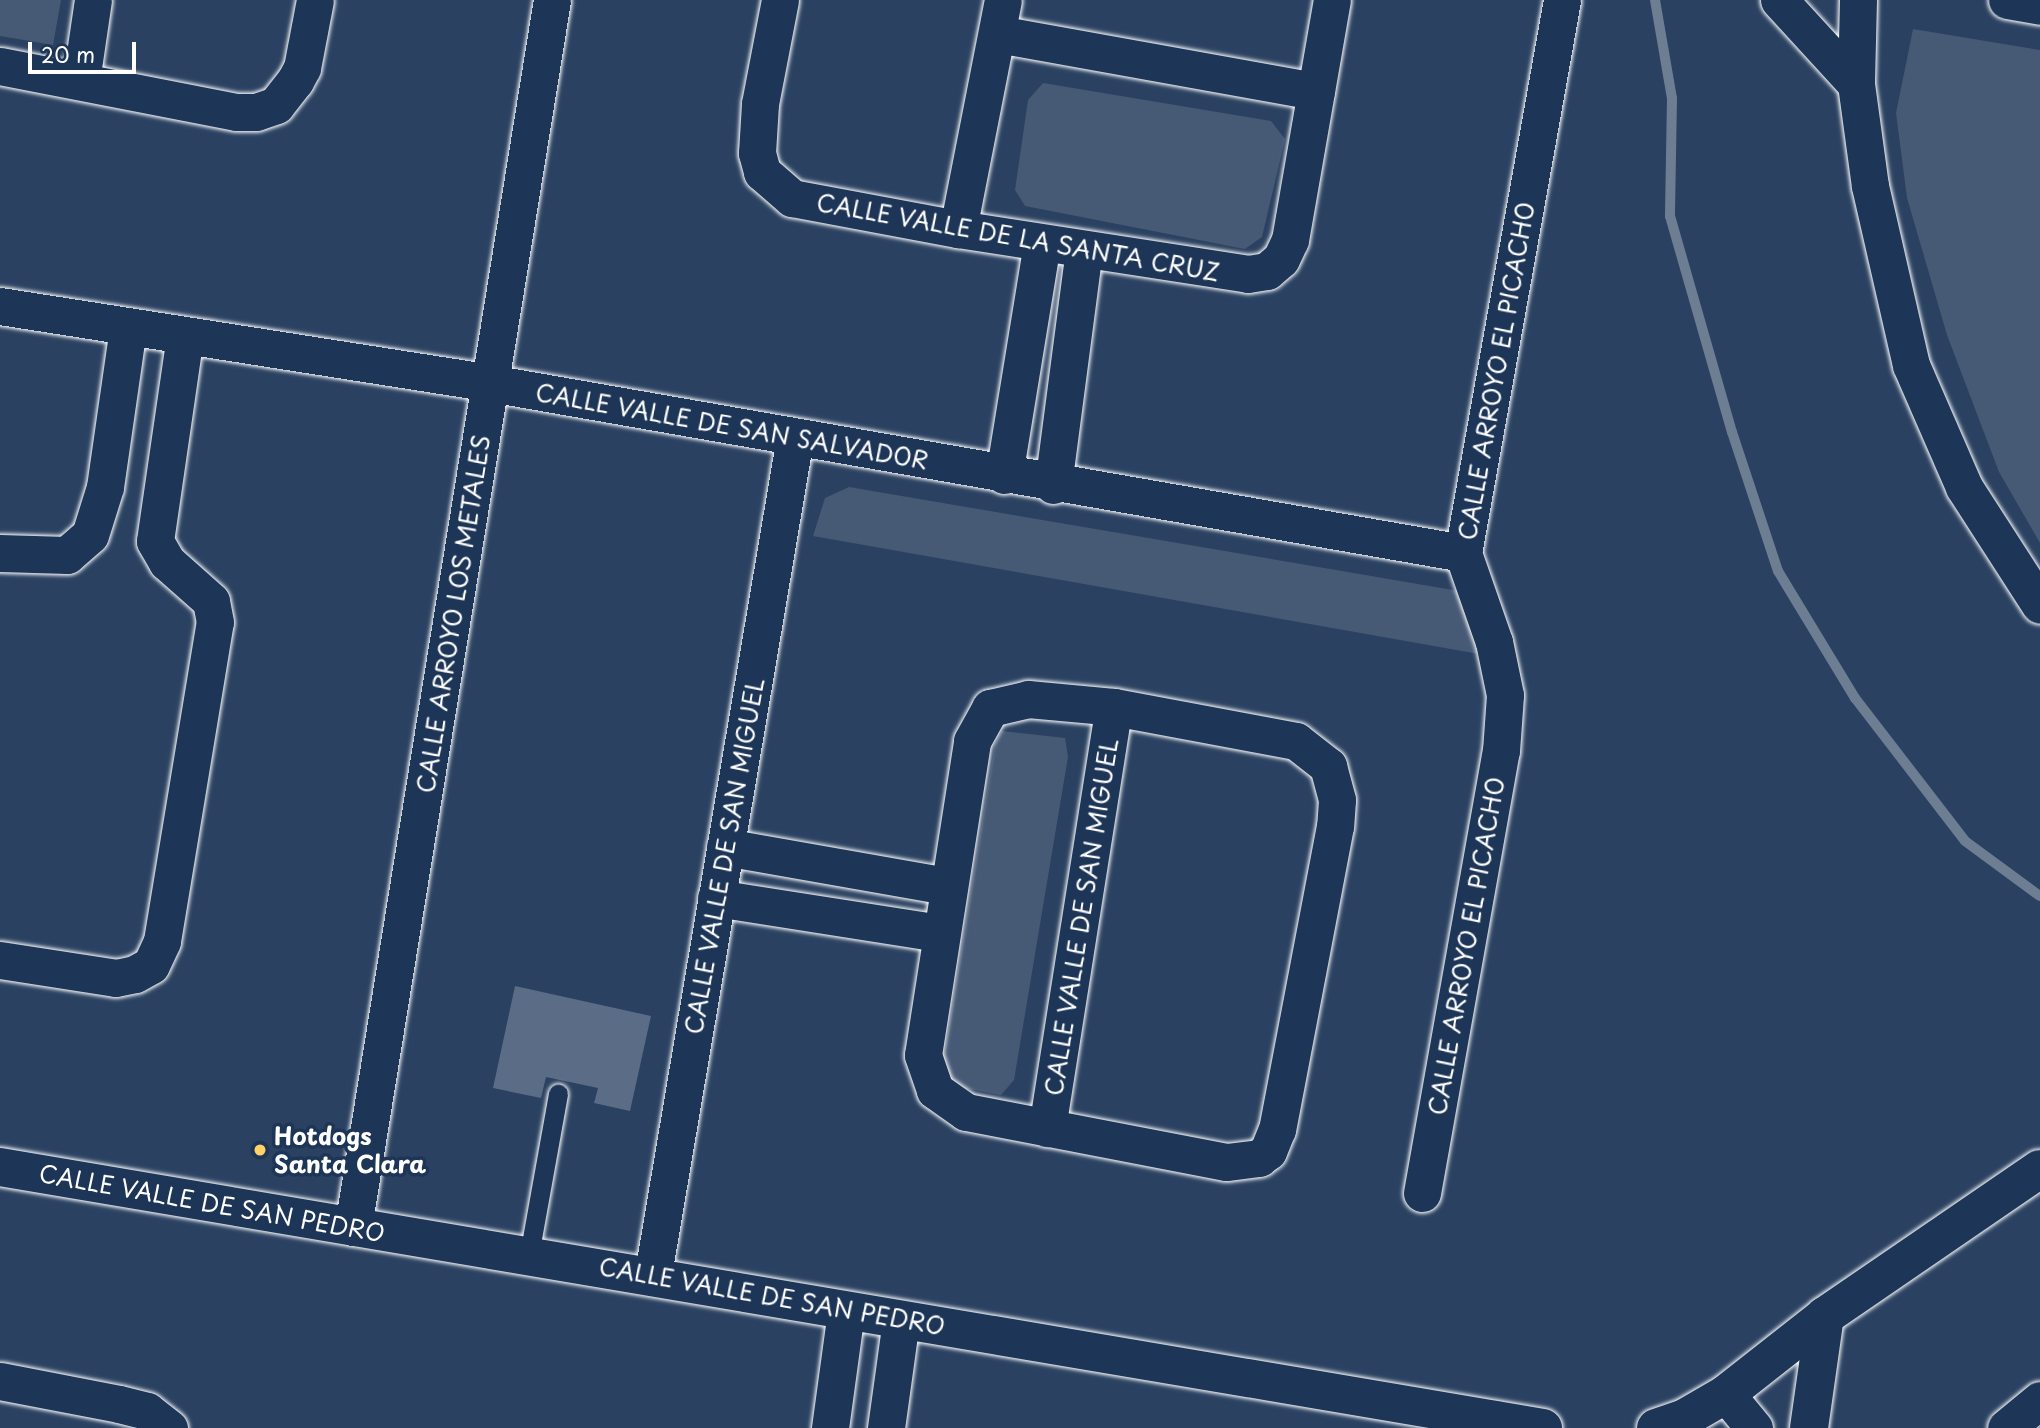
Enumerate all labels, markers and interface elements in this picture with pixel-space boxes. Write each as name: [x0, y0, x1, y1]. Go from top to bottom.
scale bar: [32, 28, 140, 72]
text: 20 m: [41, 38, 95, 70]
street label: CALLE VALLE DE LA SANTA CRUZ: [812, 187, 1224, 287]
street label: CALLE ARROYO EL PICACHO: [1452, 197, 1540, 545]
street label: CALLE VALLE DE SAN SALVADOR: [530, 377, 934, 475]
street label: CALLE ARROYO LOS METALES: [410, 431, 496, 797]
street label: CALLE VALLE DE SAN MIGUEL: [678, 673, 770, 1039]
street label: CALLE VALLE DE SAN MIGUEL: [1038, 734, 1124, 1100]
street label: CALLE ARROYO EL PICACHO: [1422, 772, 1510, 1120]
place label: Hotdogs Santa Clara: [274, 1122, 425, 1178]
marker: Hotdogs Santa Clara: [252, 1142, 268, 1158]
street label: CALLE VALLE DE SAN PEDRO: [34, 1158, 390, 1248]
street label: CALLE VALLE DE SAN PEDRO: [594, 1251, 950, 1341]

